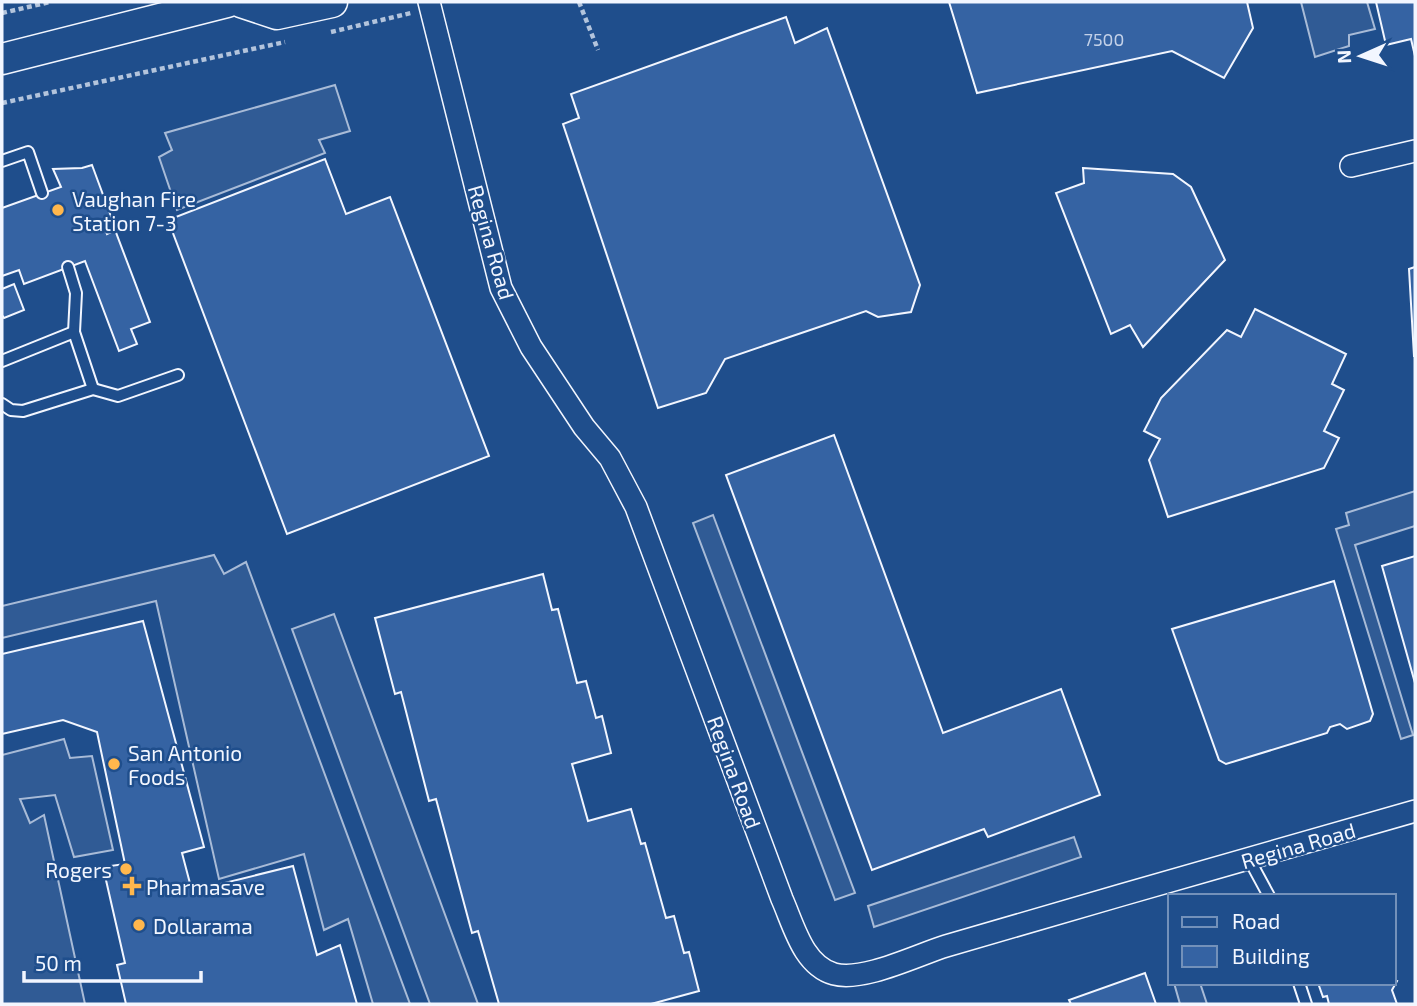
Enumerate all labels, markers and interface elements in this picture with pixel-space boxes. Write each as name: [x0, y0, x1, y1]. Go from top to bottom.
north arrow: [1326, 21, 1396, 91]
house number: 7500: [1084, 28, 1124, 50]
text: N: [1332, 49, 1355, 64]
street label: Regina Road: [464, 182, 520, 302]
place label: Vaughan Fire Station 7-3: [72, 186, 196, 235]
marker: Vaughan Fire Station 7-3: [50, 202, 66, 218]
street label: Regina Road: [703, 712, 767, 832]
place label: San Antonio Foods: [128, 740, 242, 789]
marker: San Antonio Foods: [106, 756, 122, 772]
street label: Regina Road: [1238, 817, 1358, 873]
place label: Rogers: [45, 857, 112, 882]
marker: Rogers: [118, 861, 134, 877]
place label: Pharmasave: [146, 874, 265, 899]
marker: Pharmasave: [124, 878, 140, 894]
legend: [1168, 894, 1396, 985]
text: Road: [1232, 908, 1280, 933]
place label: Dollarama: [153, 913, 253, 938]
marker: Dollarama: [131, 917, 147, 933]
scale bar: [24, 940, 201, 984]
text: Building: [1232, 943, 1310, 968]
text: 50 m: [35, 950, 82, 975]

